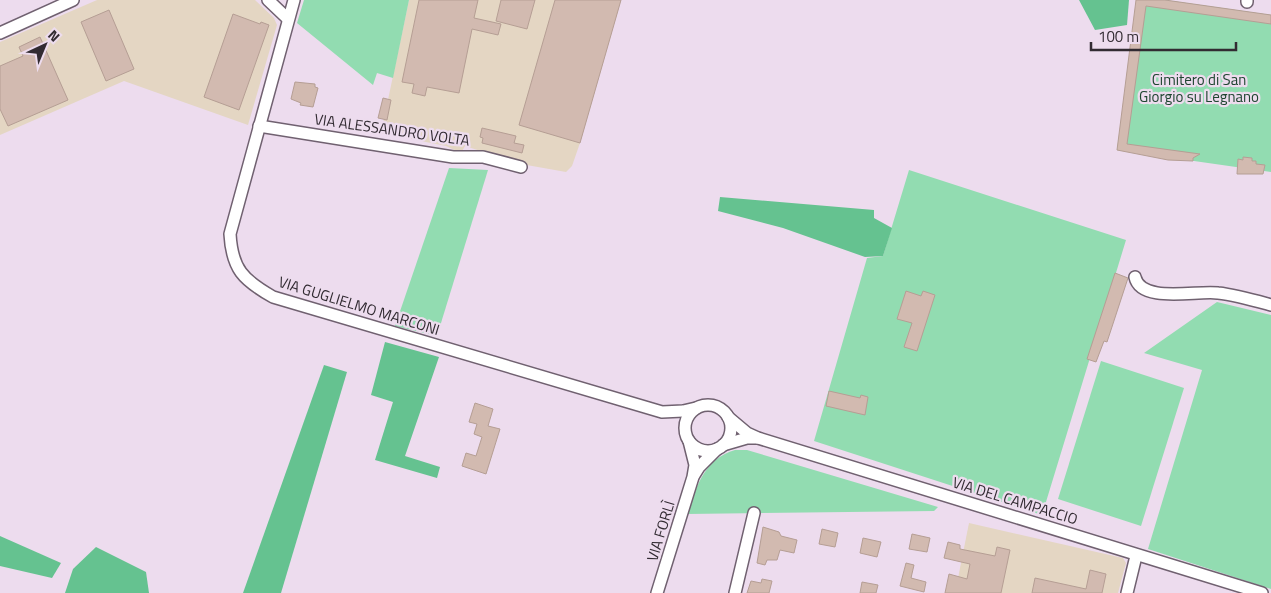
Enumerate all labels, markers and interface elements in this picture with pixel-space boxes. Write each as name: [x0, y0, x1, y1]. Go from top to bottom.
north arrow: [20, 20, 70, 70]
scale bar: [1091, 20, 1236, 52]
text: N: [44, 24, 65, 46]
text: 100 m: [1098, 25, 1139, 48]
park label: Cimitero di San Giorgio su Legnano: [1139, 68, 1259, 108]
street label: VIA ALESSANDRO VOLTA: [313, 107, 471, 152]
street label: VIA GUGLIELMO MARCONI: [276, 270, 443, 341]
street label: VIA DEL CAMPACCIO: [950, 471, 1081, 531]
street label: VIA FORLÌ: [640, 497, 681, 564]

